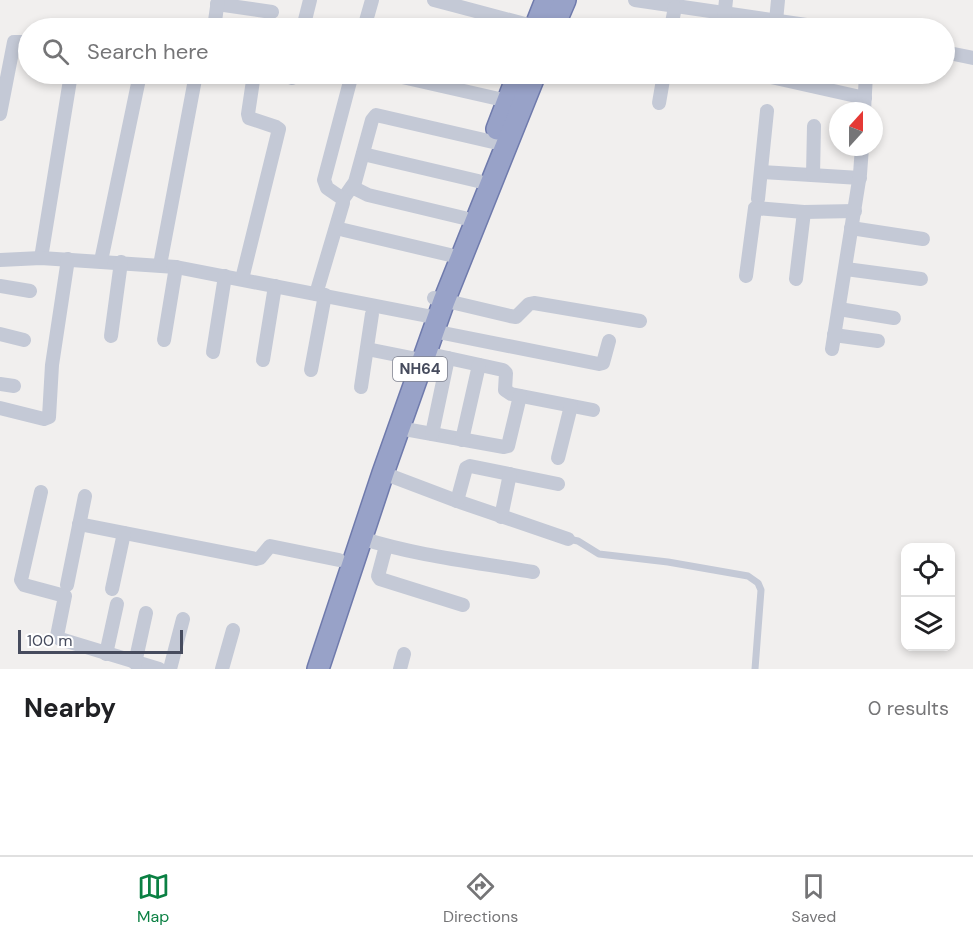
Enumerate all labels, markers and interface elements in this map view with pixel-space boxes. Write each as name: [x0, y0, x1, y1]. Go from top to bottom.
search box: [18, 18, 955, 84]
icon: search: [39, 35, 72, 68]
text: Search here: [87, 37, 208, 66]
north arrow: [829, 102, 883, 156]
road number: NH64: [393, 357, 447, 381]
map controls: [901, 543, 955, 651]
button: locate: [901, 543, 955, 597]
button: layers: [901, 597, 955, 651]
scale bar: [18, 627, 183, 654]
text: 100 m: [27, 630, 72, 651]
text: Nearby: [24, 691, 116, 725]
text: 0 results: [868, 695, 949, 721]
tab: Map: [137, 870, 170, 927]
tab: Directions: [443, 870, 518, 927]
tab: Saved: [792, 870, 836, 927]

